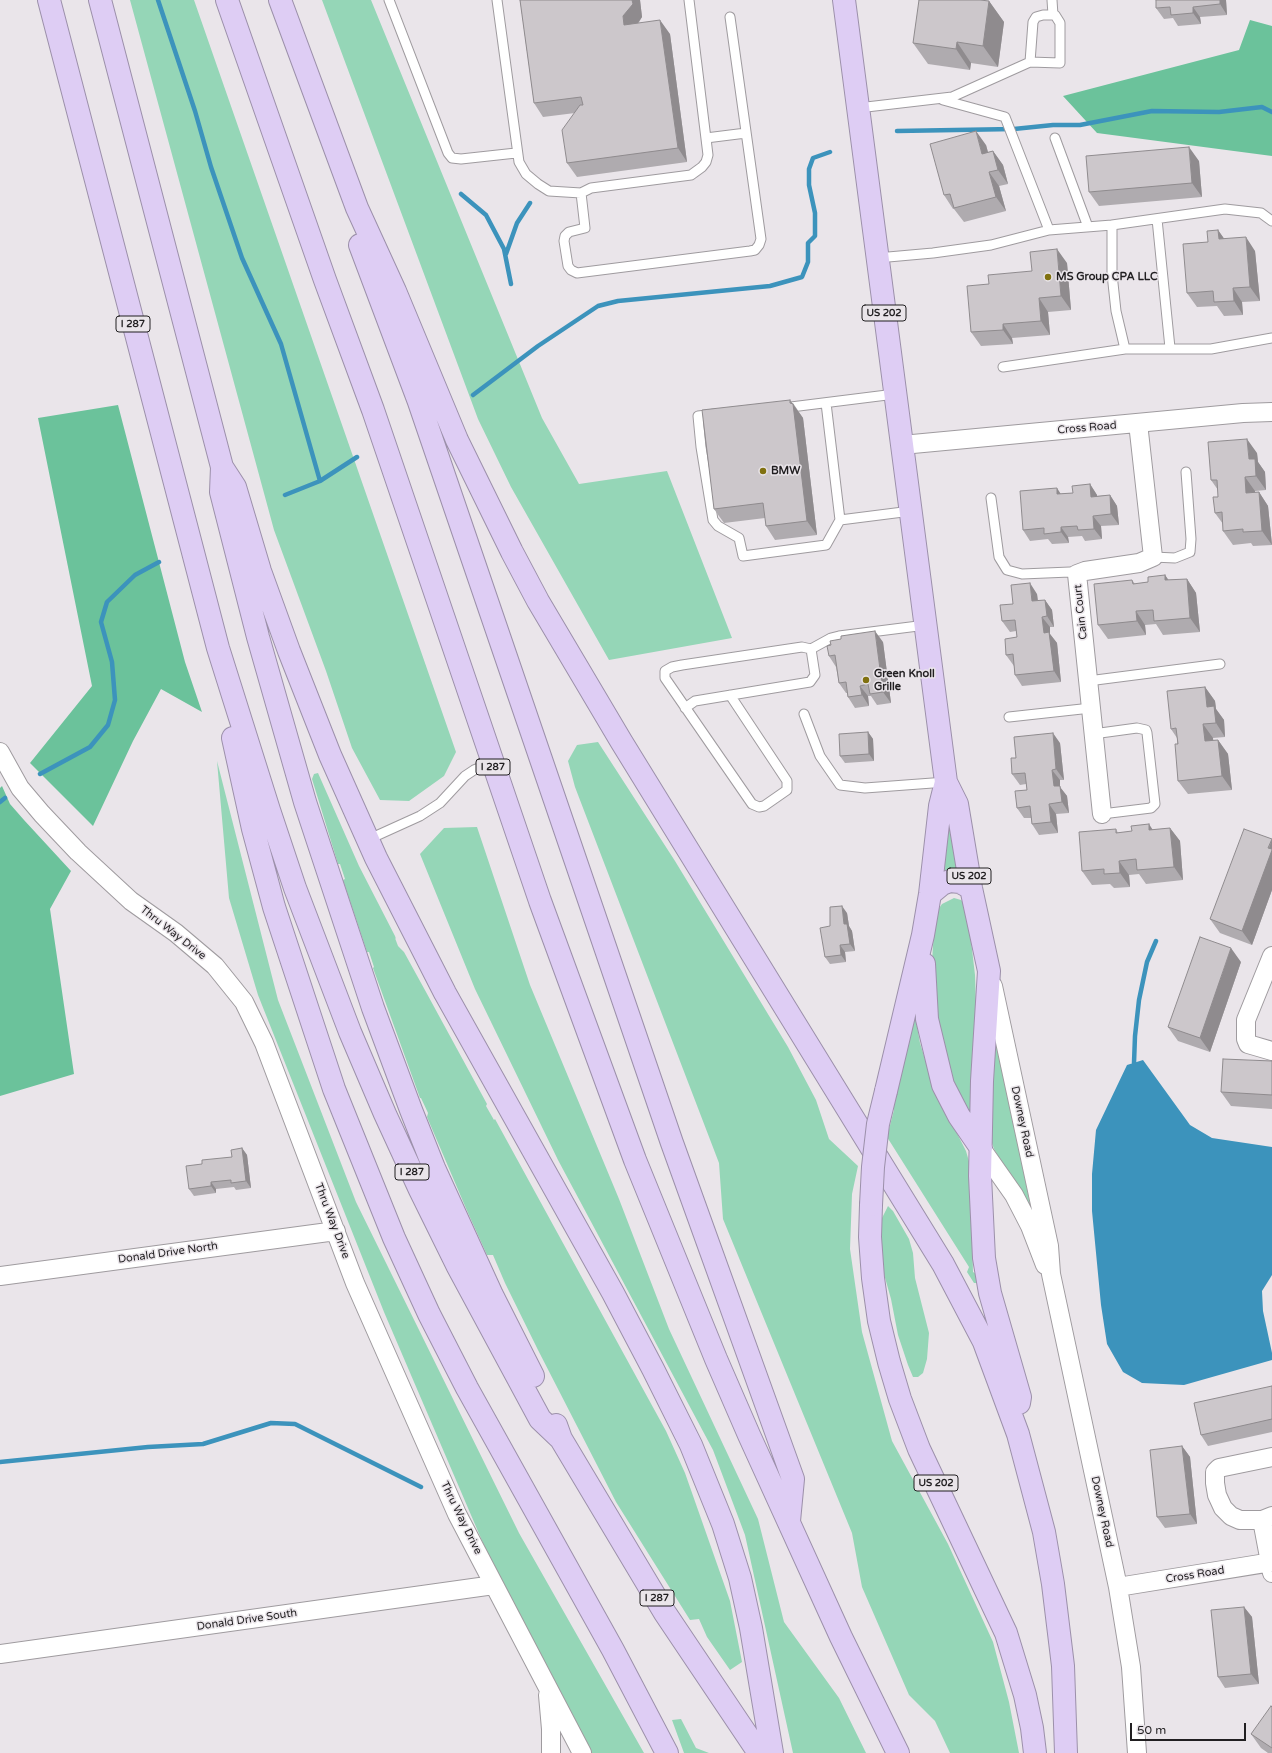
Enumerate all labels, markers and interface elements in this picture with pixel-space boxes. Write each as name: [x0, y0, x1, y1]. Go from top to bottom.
place label: MS Group CPA LLC: [1056, 270, 1158, 284]
marker: MS Group CPA LLC: [1043, 272, 1053, 282]
road number: US 202: [862, 305, 906, 321]
road number: I 287: [116, 316, 150, 332]
street label: Cross Road: [1057, 419, 1117, 437]
place label: BMW: [771, 464, 800, 478]
marker: BMW: [758, 466, 768, 476]
street label: Cain Court: [1072, 584, 1090, 640]
place label: Green Knoll Grille: [874, 667, 935, 693]
marker: Green Knoll Grille: [861, 675, 871, 685]
road number: I 287: [476, 759, 510, 775]
road number: US 202: [947, 868, 991, 884]
street label: Thru Way Drive: [138, 903, 208, 963]
street label: Downey Road: [1008, 1085, 1036, 1159]
road number: I 287: [395, 1164, 429, 1180]
street label: Thru Way Drive: [312, 1181, 352, 1261]
street label: Donald Drive North: [117, 1239, 219, 1267]
road number: US 202: [914, 1475, 958, 1491]
street label: Downey Road: [1088, 1475, 1116, 1549]
street label: Thru Way Drive: [438, 1479, 484, 1557]
street label: Cross Road: [1165, 1564, 1225, 1586]
road number: I 287: [640, 1590, 674, 1606]
street label: Donald Drive South: [196, 1606, 298, 1634]
scale bar: [1132, 1715, 1248, 1741]
text: 50 m: [1137, 1723, 1166, 1737]

